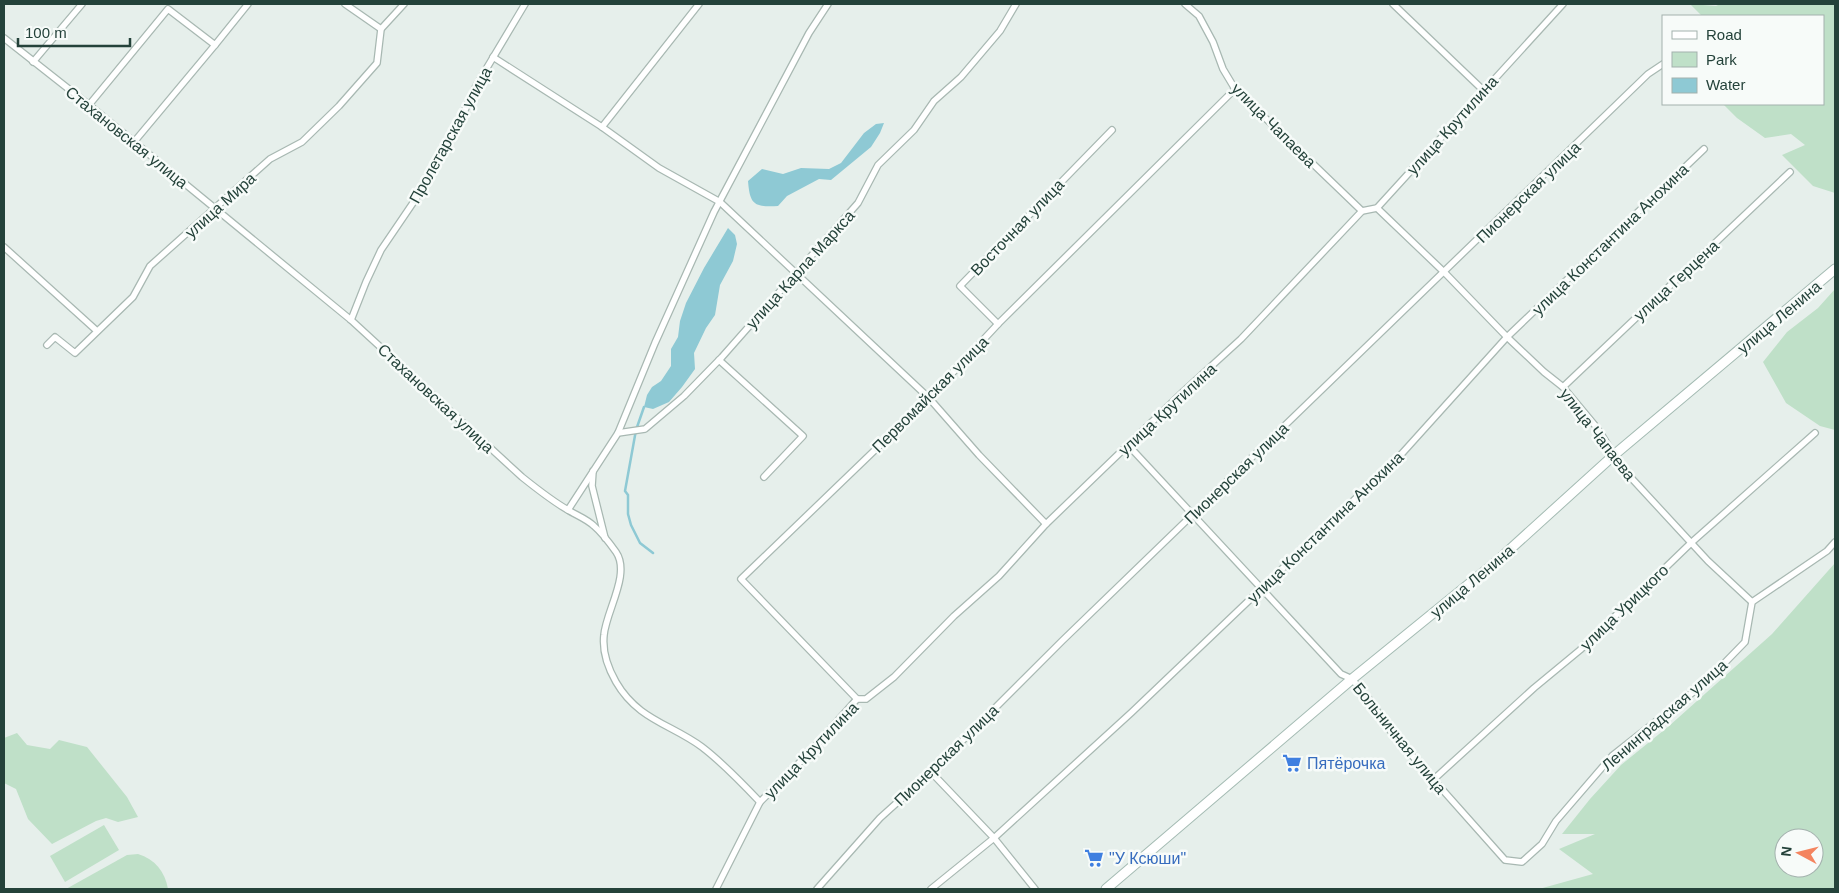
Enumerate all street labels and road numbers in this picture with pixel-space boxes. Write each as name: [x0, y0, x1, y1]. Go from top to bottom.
street label: Пролетарская улица: [406, 64, 495, 206]
street label: улица Крутилина: [1404, 72, 1501, 178]
street label: улица Чапаева: [1228, 80, 1319, 171]
street label: Стахановская улица: [62, 83, 191, 192]
street label: Пионерская улица: [1473, 138, 1584, 246]
street label: улица Константина Анохина: [1529, 160, 1692, 318]
street label: улица Мира: [182, 169, 259, 241]
street label: Восточная улица: [967, 176, 1067, 279]
street label: улица Карла Маркса: [743, 207, 858, 332]
street label: улица Герцена: [1631, 237, 1722, 324]
street label: улица Ленина: [1734, 278, 1824, 357]
street label: Первомайская улица: [869, 333, 992, 456]
street label: Стахановская улица: [374, 340, 497, 456]
street label: улица Крутилина: [1115, 360, 1220, 459]
street label: улица Чапаева: [1557, 385, 1639, 484]
street label: Пионерская улица: [1181, 419, 1292, 527]
street label: улица Константина Анохина: [1244, 448, 1407, 606]
street label: улица Ленина: [1427, 542, 1517, 621]
street label: улица Урицкого: [1577, 561, 1672, 654]
street label: Ленинградская улица: [1598, 656, 1730, 774]
street label: Больничная улица: [1350, 679, 1450, 797]
street label: улица Крутилина: [761, 699, 862, 802]
street label: Пионерская улица: [891, 701, 1002, 809]

